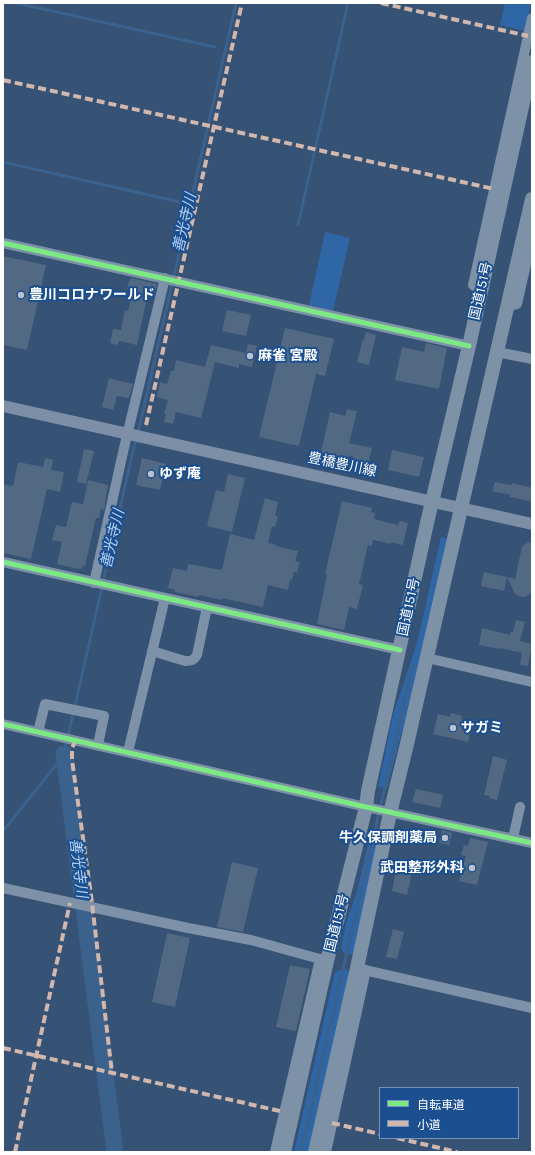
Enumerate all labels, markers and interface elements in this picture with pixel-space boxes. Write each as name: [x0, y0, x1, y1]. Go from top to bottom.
water label: 善光寺川: [169, 192, 201, 254]
street label: 国道151号: [466, 260, 496, 322]
place label: 豊川コロナワールド: [29, 287, 155, 303]
marker: 豊川コロナワールド: [16, 290, 26, 300]
place label: 麻雀 宮殿: [258, 348, 318, 364]
marker: 麻雀 宮殿: [245, 351, 255, 361]
street label: 豊橋豊川線: [306, 450, 378, 480]
place label: ゆず庵: [159, 466, 201, 482]
marker: ゆず庵: [146, 469, 156, 479]
water label: 善光寺川: [97, 508, 129, 570]
street label: 国道151号: [395, 576, 423, 638]
place label: サガミ: [461, 720, 503, 736]
marker: サガミ: [448, 723, 458, 733]
place label: 牛久保調剤薬局: [339, 830, 437, 846]
marker: 牛久保調剤薬局: [440, 833, 450, 843]
water label: 善光寺川: [65, 837, 91, 899]
place label: 武田整形外科: [380, 860, 464, 876]
marker: 武田整形外科: [467, 863, 477, 873]
street label: 国道151号: [322, 892, 352, 954]
legend: [379, 1087, 519, 1139]
text: 自転車道: [417, 1098, 465, 1112]
text: 小道: [417, 1118, 441, 1132]

